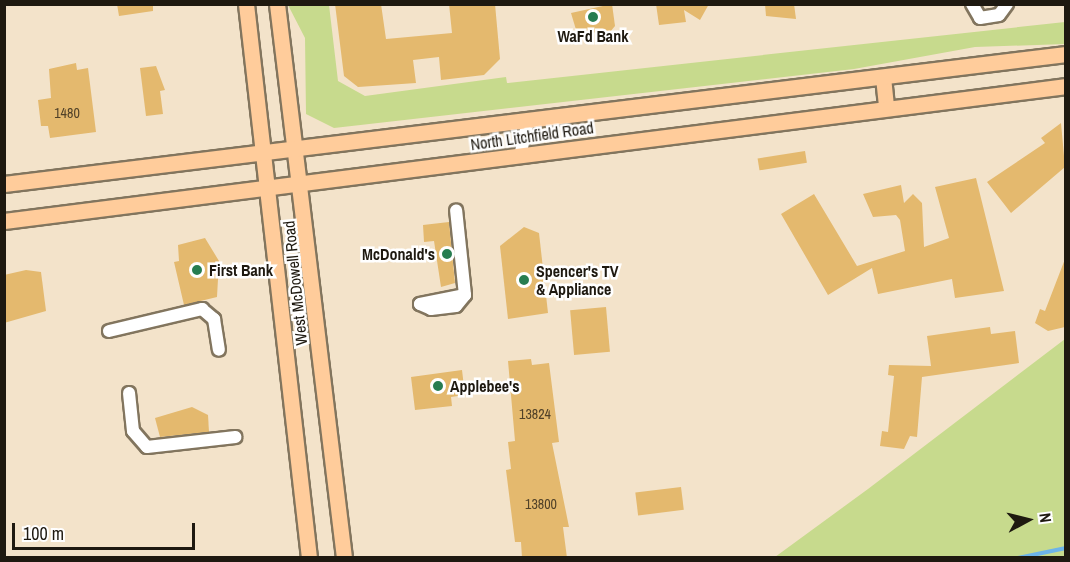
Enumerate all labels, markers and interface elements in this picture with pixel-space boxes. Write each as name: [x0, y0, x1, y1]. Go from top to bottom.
marker: WaFd Bank: [586, 10, 600, 24]
place label: WaFd Bank: [558, 26, 628, 46]
house number: 1480: [54, 105, 80, 121]
street label: North Litchfield Road: [469, 118, 595, 154]
street label: West McDowell Road: [279, 220, 311, 346]
place label: McDonald's: [362, 244, 435, 264]
marker: McDonald's: [440, 247, 454, 261]
place label: First Bank: [209, 260, 273, 280]
place label: Spencer's TV & Appliance: [536, 261, 619, 299]
marker: First Bank: [190, 263, 204, 277]
marker: Spencer's TV & Appliance: [517, 273, 531, 287]
place label: Applebee's: [450, 376, 519, 396]
marker: Applebee's: [431, 379, 445, 393]
house number: 13824: [519, 406, 551, 422]
north arrow: [998, 490, 1058, 550]
house number: 13800: [525, 496, 557, 512]
scale bar: [15, 511, 198, 549]
text: N: [1034, 512, 1057, 524]
text: 100 m: [23, 521, 64, 546]

